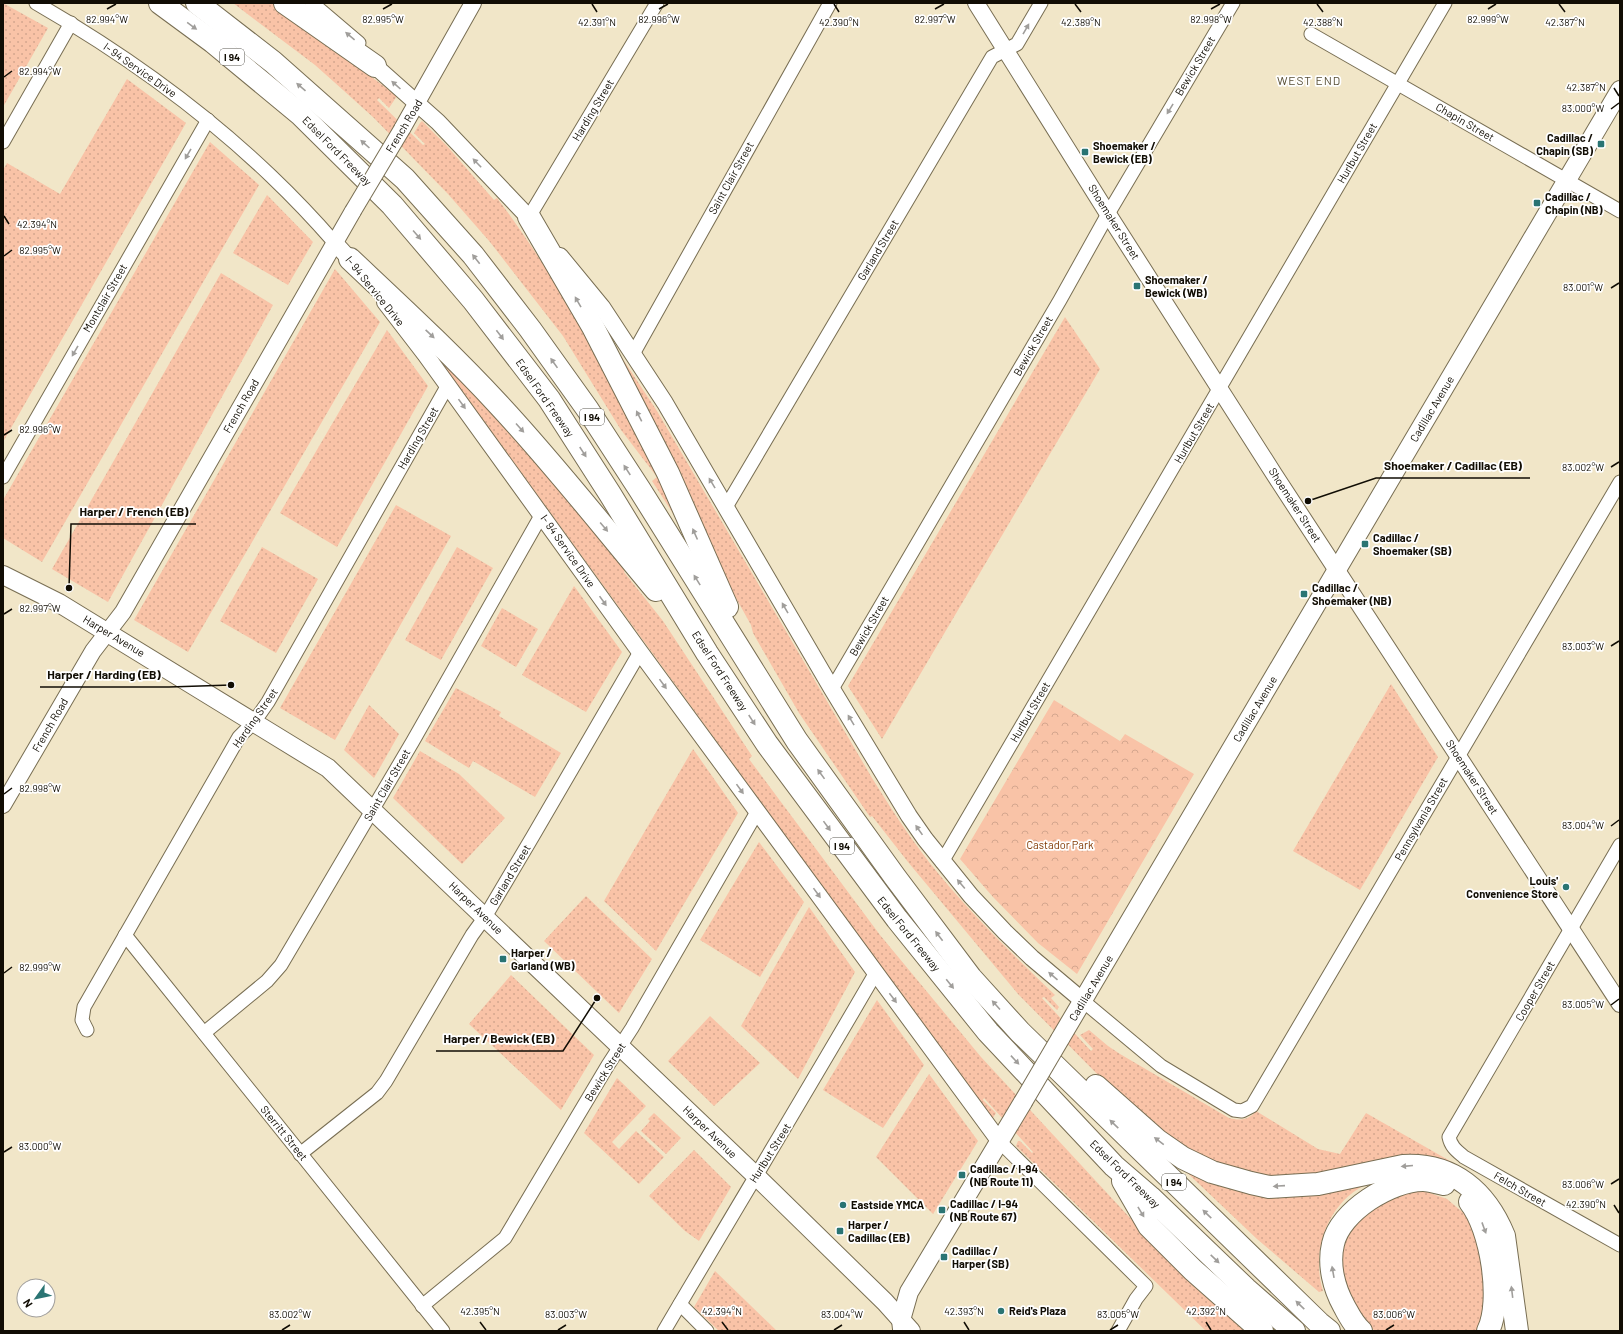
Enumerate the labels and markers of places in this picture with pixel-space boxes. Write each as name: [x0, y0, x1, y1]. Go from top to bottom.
place label: Cadillac / Chapin (SB): [1536, 131, 1593, 157]
place label: Shoemaker / Bewick (EB): [1093, 139, 1156, 165]
marker: Cadillac / Chapin (SB): [1596, 139, 1606, 149]
marker: Shoemaker / Bewick (EB): [1080, 147, 1090, 157]
place label: Cadillac / Chapin (NB): [1545, 190, 1603, 216]
marker: Cadillac / Chapin (NB): [1532, 198, 1542, 208]
place label: Shoemaker / Bewick (WB): [1145, 273, 1208, 299]
marker: Shoemaker / Bewick (WB): [1132, 281, 1142, 291]
callout: Shoemaker / Cadillac (EB): [1376, 454, 1530, 478]
callout: Harper / French (EB): [71, 500, 196, 524]
place label: Cadillac / Shoemaker (SB): [1373, 531, 1452, 557]
marker: Cadillac / Shoemaker (SB): [1360, 539, 1370, 549]
place label: Cadillac / Shoemaker (NB): [1312, 581, 1391, 607]
marker: Cadillac / Shoemaker (NB): [1299, 589, 1309, 599]
callout: Harper / Harding (EB): [40, 663, 169, 687]
place label: Louis' Convenience Store: [1466, 874, 1558, 900]
marker: Louis' Convenience Store: [1561, 882, 1571, 892]
place label: Harper / Garland (WB): [511, 946, 575, 972]
marker: Harper / Garland (WB): [498, 954, 508, 964]
callout: Harper / Bewick (EB): [436, 1027, 563, 1051]
place label: Cadillac / I-94 (NB Route 11): [969, 1162, 1038, 1188]
marker: Cadillac / I-94 (NB Route 11): [957, 1170, 967, 1180]
place label: Cadillac / I-94 (NB Route 67): [949, 1197, 1018, 1223]
place label: Eastside YMCA: [851, 1198, 925, 1211]
marker: Eastside YMCA: [838, 1200, 848, 1210]
marker: Cadillac / I-94 (NB Route 67): [937, 1205, 947, 1215]
place label: Harper / Cadillac (EB): [848, 1218, 910, 1244]
marker: Harper / Cadillac (EB): [835, 1226, 845, 1236]
place label: Cadillac / Harper (SB): [952, 1244, 1009, 1270]
marker: Cadillac / Harper (SB): [939, 1252, 949, 1262]
place label: Reid's Plaza: [1009, 1304, 1066, 1317]
marker: Reid's Plaza: [996, 1306, 1006, 1316]

